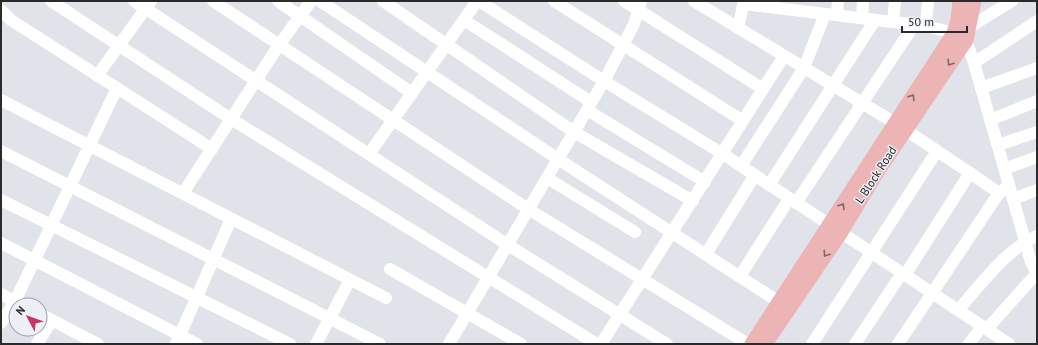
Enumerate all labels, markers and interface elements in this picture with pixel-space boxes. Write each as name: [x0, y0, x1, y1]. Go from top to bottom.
scale bar: [902, 8, 967, 34]
text: 50 m: [908, 14, 934, 29]
one-way arrow: [948, 58, 955, 65]
one-way arrow: [907, 94, 914, 101]
street label: L Block Road: [852, 143, 900, 206]
one-way arrow: [837, 203, 845, 210]
one-way arrow: [824, 249, 831, 256]
north arrow: [8, 297, 48, 337]
text: N: [13, 303, 28, 318]

